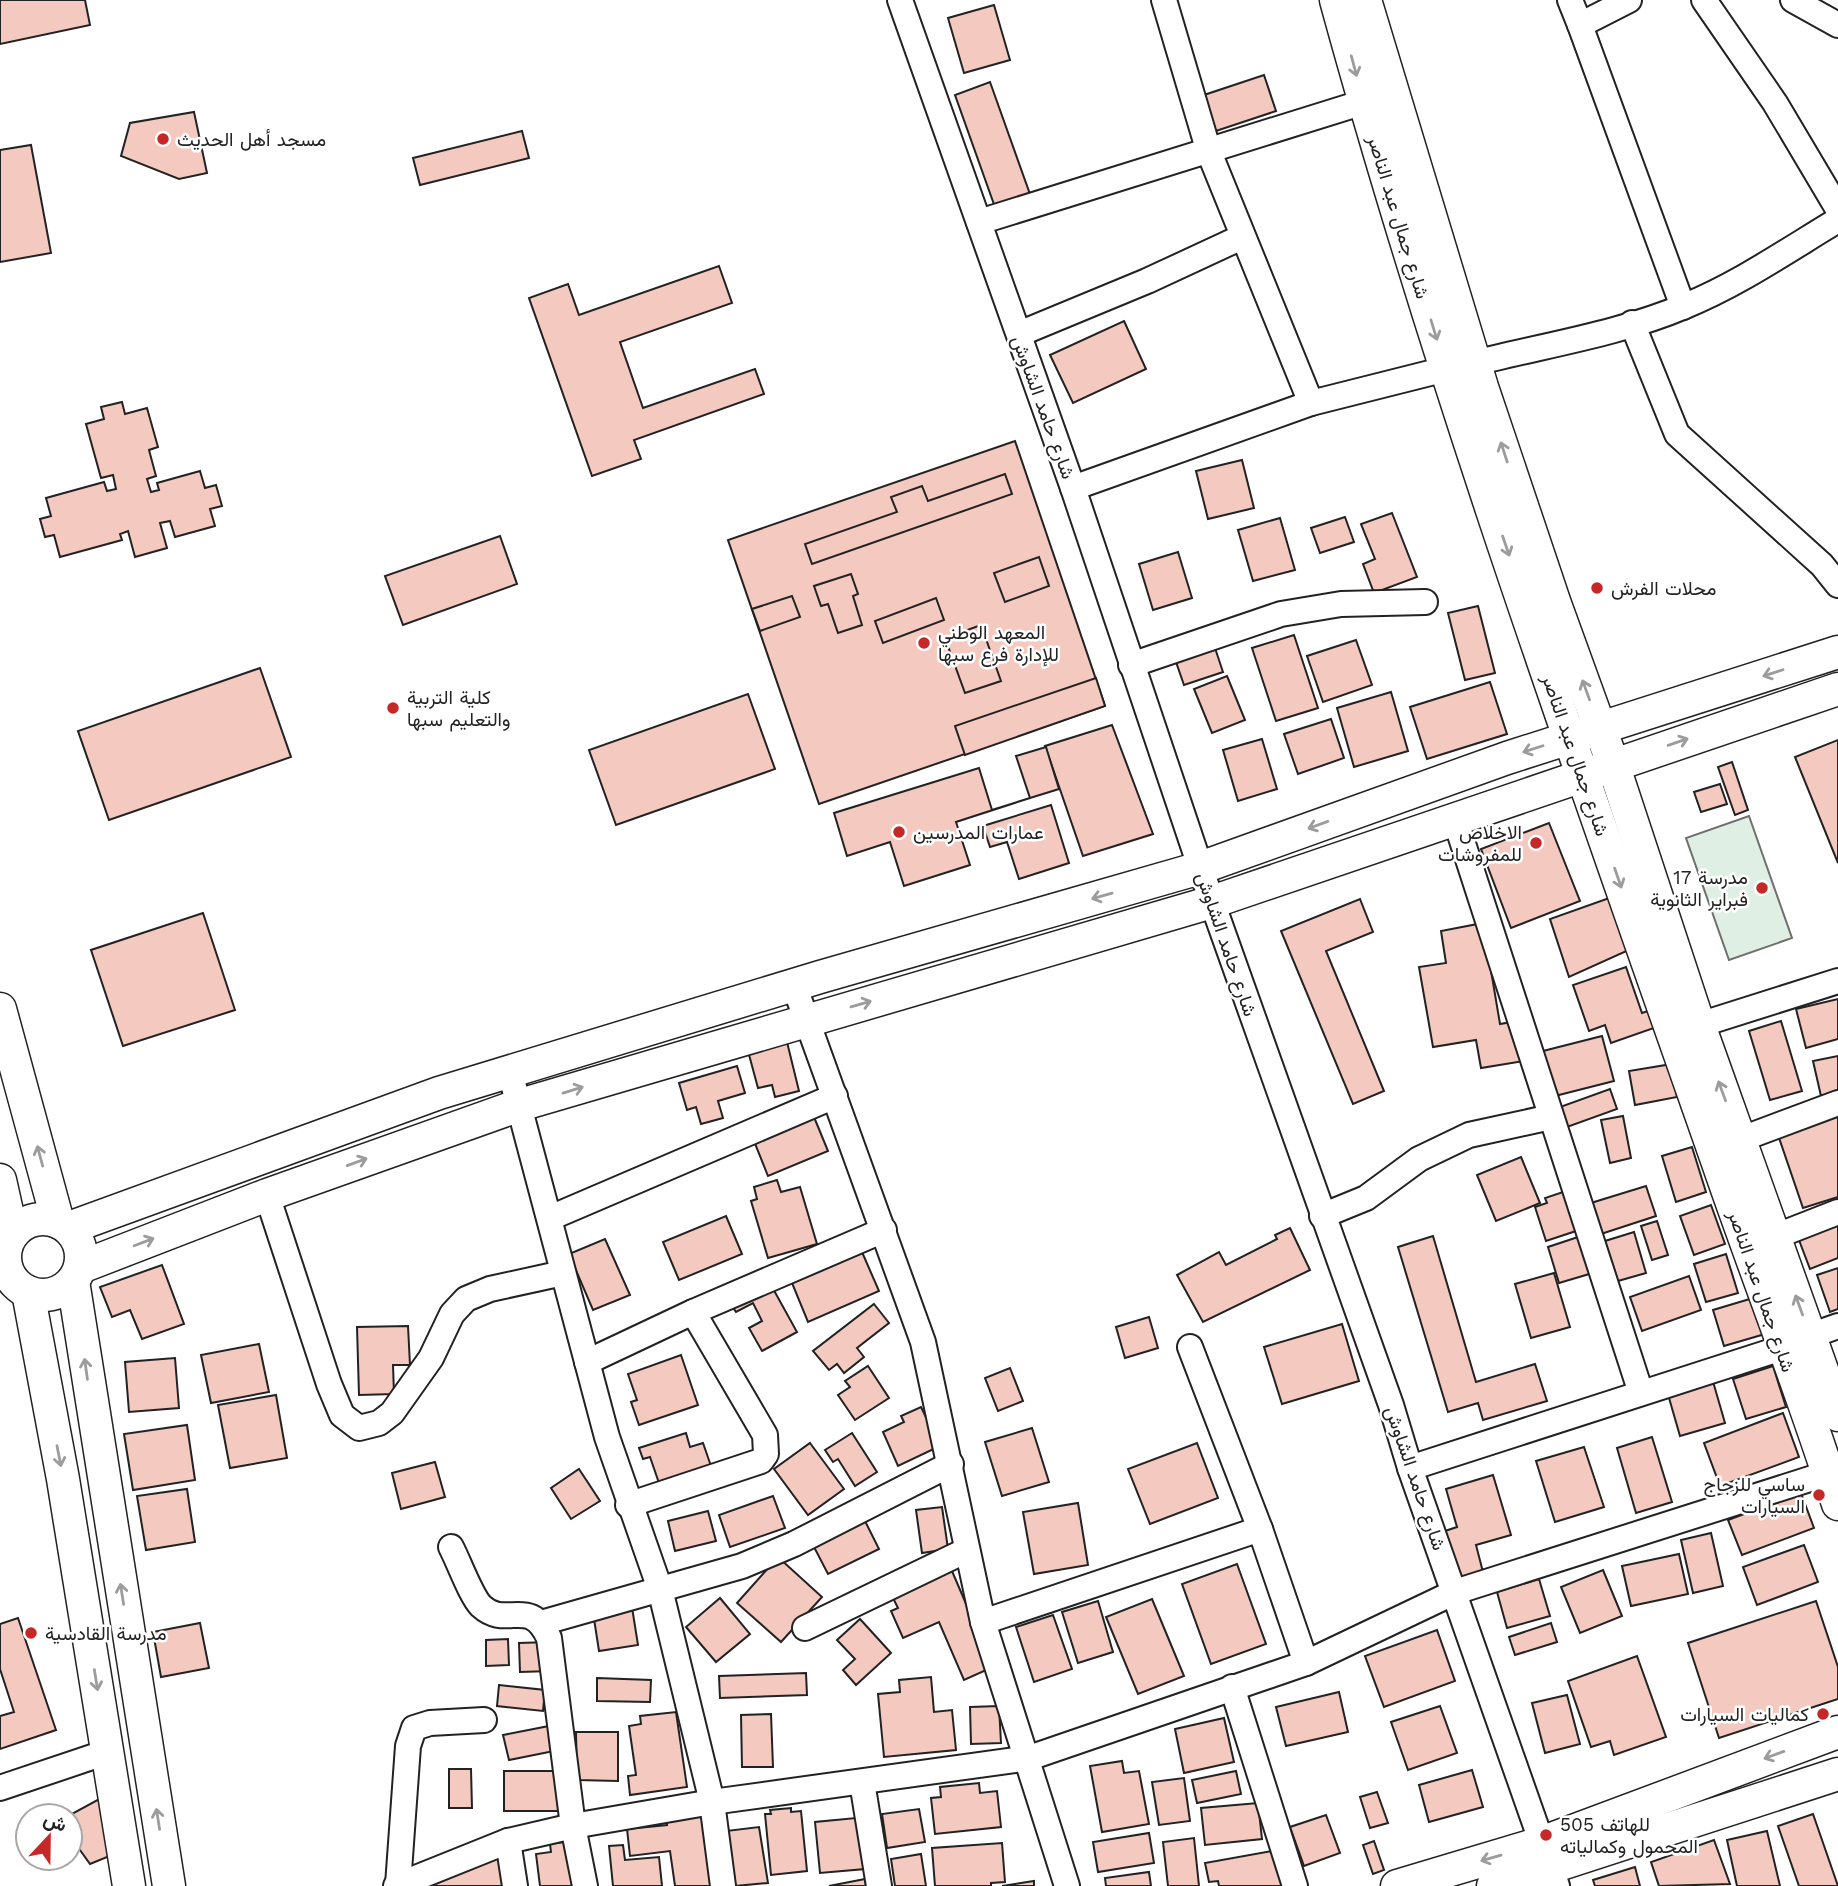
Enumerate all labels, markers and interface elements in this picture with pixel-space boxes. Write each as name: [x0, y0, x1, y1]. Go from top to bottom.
one-way arrow: [1348, 54, 1361, 77]
place label: مسجد أهل الحديث: [177, 128, 326, 151]
marker: مسجد أهل الحديث: [155, 131, 171, 147]
street label: شارع جمال عبد الناصر: [1361, 132, 1434, 302]
one-way arrow: [1429, 319, 1442, 341]
street label: شارع حامد الشاوش: [1006, 332, 1080, 482]
one-way arrow: [1497, 441, 1509, 463]
one-way arrow: [1501, 535, 1513, 557]
place label: محلات الفرش: [1611, 577, 1716, 600]
marker: محلات الفرش: [1589, 580, 1605, 596]
place label: المعهد الوطني للإدارة فرع سبها: [938, 621, 1059, 667]
marker: المعهد الوطني للإدارة فرع سبها: [916, 635, 932, 651]
one-way arrow: [1762, 667, 1784, 680]
street label: شارع جمال عبد الناصر: [1536, 670, 1614, 839]
one-way arrow: [1579, 679, 1591, 701]
place label: كلية التربية والتعليم سبها: [407, 686, 510, 732]
marker: كلية التربية والتعليم سبها: [385, 700, 401, 716]
one-way arrow: [1667, 735, 1689, 748]
one-way arrow: [1522, 744, 1544, 756]
one-way arrow: [1308, 820, 1330, 833]
place label: عمارات المدرسين: [913, 821, 1044, 844]
place label: الاخلاص للمفروشات: [1438, 821, 1522, 866]
marker: عمارات المدرسين: [891, 824, 907, 840]
marker: الاخلاص للمفروشات: [1528, 835, 1544, 851]
one-way arrow: [1613, 866, 1625, 888]
place label: مدرسة 17 فبراير الثانوية: [1650, 866, 1748, 911]
street label: شارع حامد الشاوش: [1190, 869, 1262, 1020]
marker: مدرسة 17 فبراير الثانوية: [1754, 880, 1770, 896]
one-way arrow: [1092, 890, 1114, 903]
one-way arrow: [849, 997, 872, 1010]
one-way arrow: [1715, 1080, 1727, 1102]
one-way arrow: [561, 1082, 583, 1095]
one-way arrow: [33, 1145, 46, 1168]
one-way arrow: [346, 1155, 368, 1167]
street label: شارع جمال عبد الناصر: [1722, 1206, 1800, 1375]
one-way arrow: [133, 1235, 155, 1248]
one-way arrow: [1792, 1294, 1804, 1316]
one-way arrow: [80, 1358, 93, 1381]
street label: شارع حامد الشاوش: [1379, 1403, 1451, 1554]
one-way arrow: [53, 1444, 66, 1467]
place label: ساسي للزجاج السيارات: [1703, 1473, 1805, 1518]
marker: ساسي للزجاج السيارات: [1811, 1487, 1827, 1503]
one-way arrow: [115, 1583, 128, 1606]
place label: مدرسة القادسية: [45, 1622, 167, 1645]
marker: مدرسة القادسية: [23, 1625, 39, 1641]
one-way arrow: [90, 1668, 103, 1691]
place label: كماليات السيارات: [1680, 1703, 1809, 1726]
marker: كماليات السيارات: [1815, 1706, 1831, 1722]
one-way arrow: [1763, 1750, 1785, 1763]
north arrow: [14, 1802, 84, 1872]
text: ش: [40, 1807, 70, 1837]
one-way arrow: [152, 1808, 165, 1831]
place label: 505 للهاتف المحمول وكمالياته: [1560, 1813, 1698, 1858]
marker: 505 للهاتف المحمول وكمالياته: [1538, 1827, 1554, 1843]
one-way arrow: [1480, 1853, 1502, 1866]

